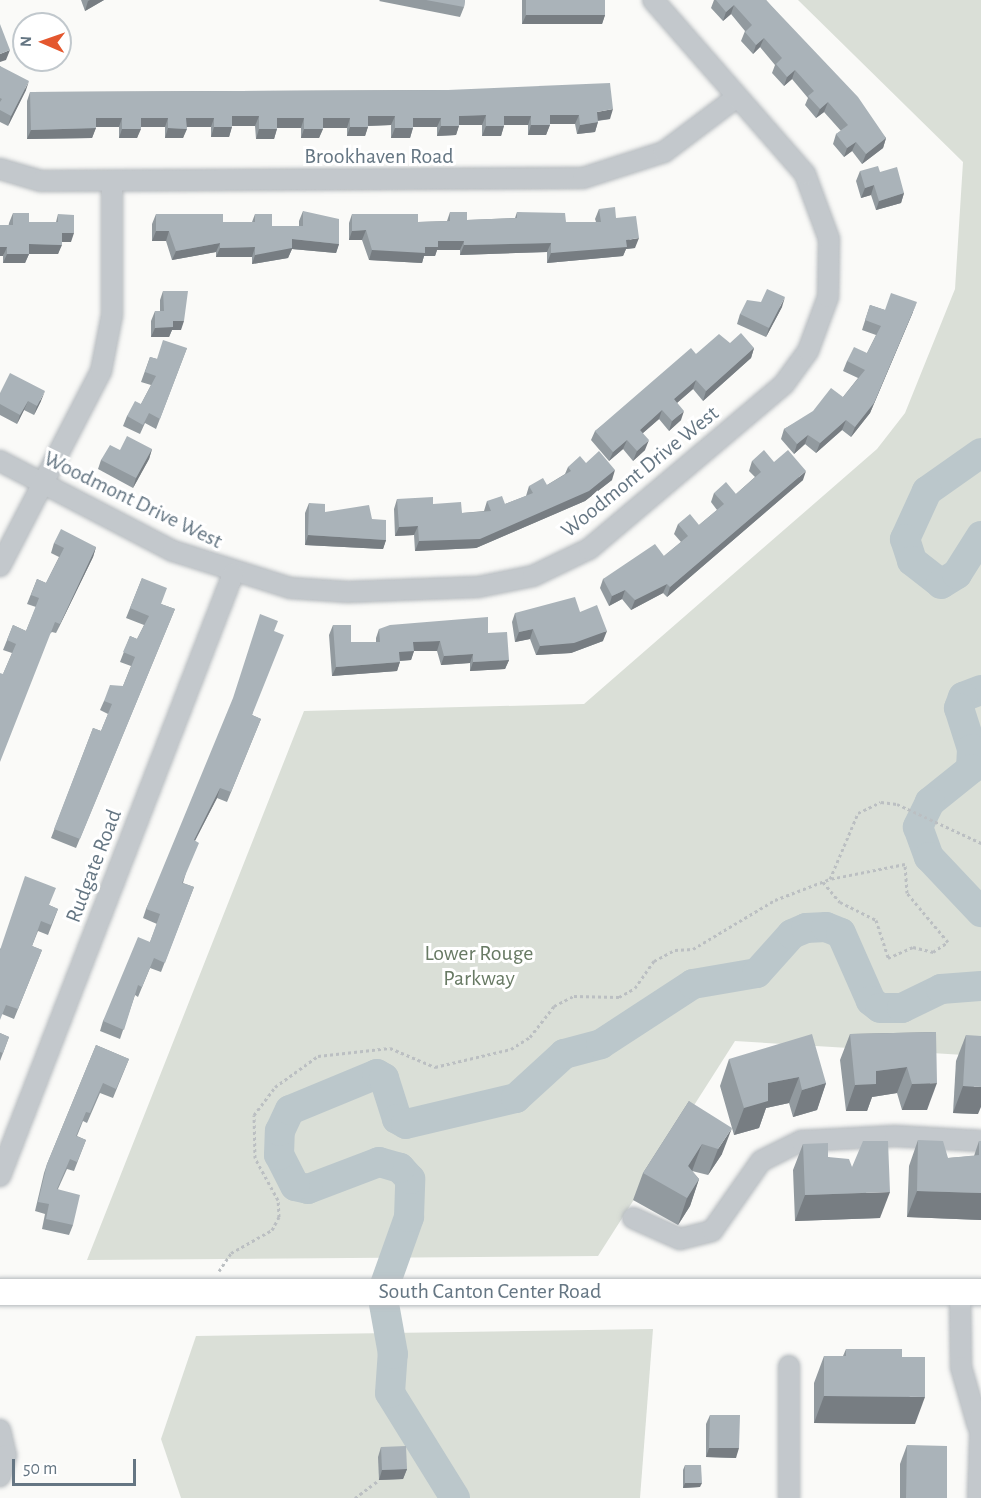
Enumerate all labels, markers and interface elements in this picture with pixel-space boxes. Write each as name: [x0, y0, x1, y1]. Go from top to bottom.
north arrow: [12, 12, 72, 72]
text: N: [18, 36, 34, 47]
street label: Brookhaven Road: [304, 144, 454, 170]
street label: Woodmont Drive West: [556, 400, 724, 544]
street label: Woodmont Drive West: [39, 445, 227, 555]
street label: Rudgate Road: [60, 806, 128, 926]
park label: Lower Rouge Parkway: [424, 940, 534, 992]
street label: South Canton Center Road: [379, 1279, 601, 1305]
scale bar: [15, 1447, 140, 1485]
text: 50 m: [23, 1460, 57, 1478]

